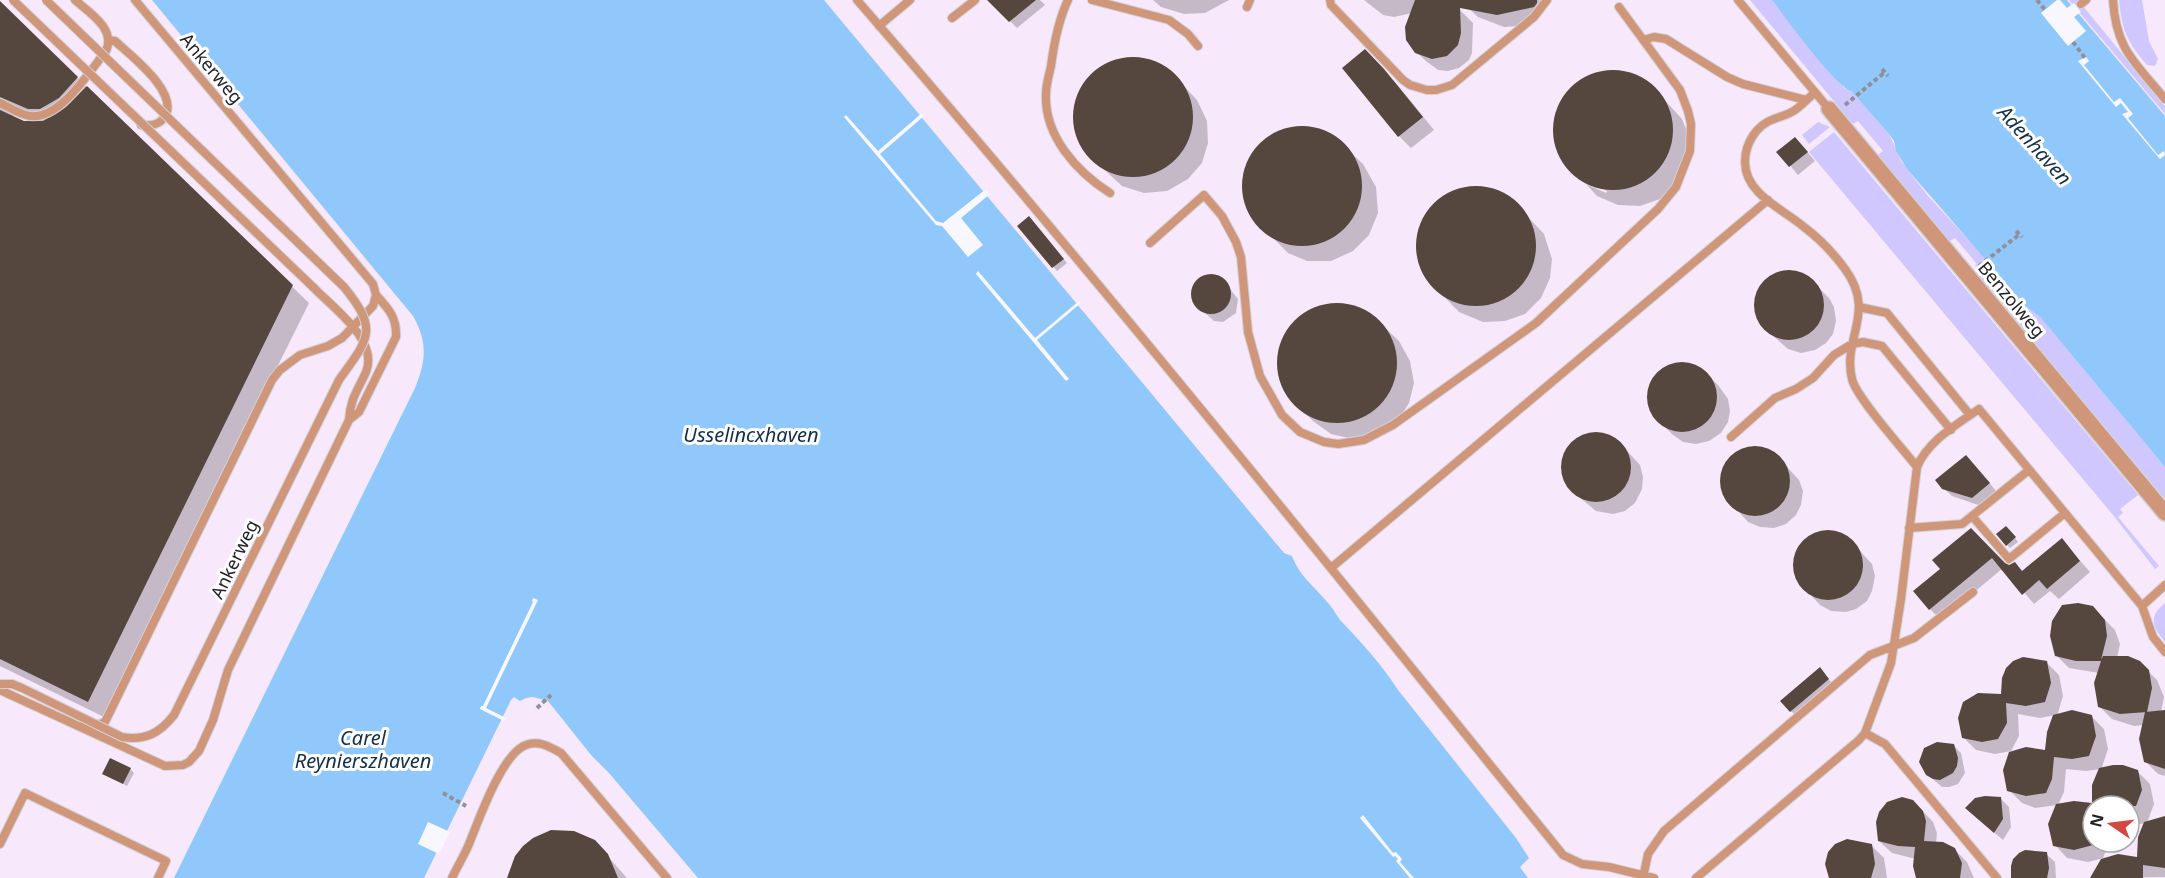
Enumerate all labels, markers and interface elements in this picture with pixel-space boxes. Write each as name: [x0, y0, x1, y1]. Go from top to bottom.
street label: Ankerweg: [175, 28, 249, 108]
water label: Adenhaven: [1991, 98, 2078, 191]
street label: Benzolweg: [1973, 256, 2051, 342]
water label: Usselincxhaven: [683, 421, 819, 448]
street label: Ankerweg: [205, 515, 263, 603]
water label: Carel Reynierszhaven: [295, 724, 431, 774]
north arrow: [2081, 794, 2141, 854]
text: N: [2084, 811, 2109, 829]

